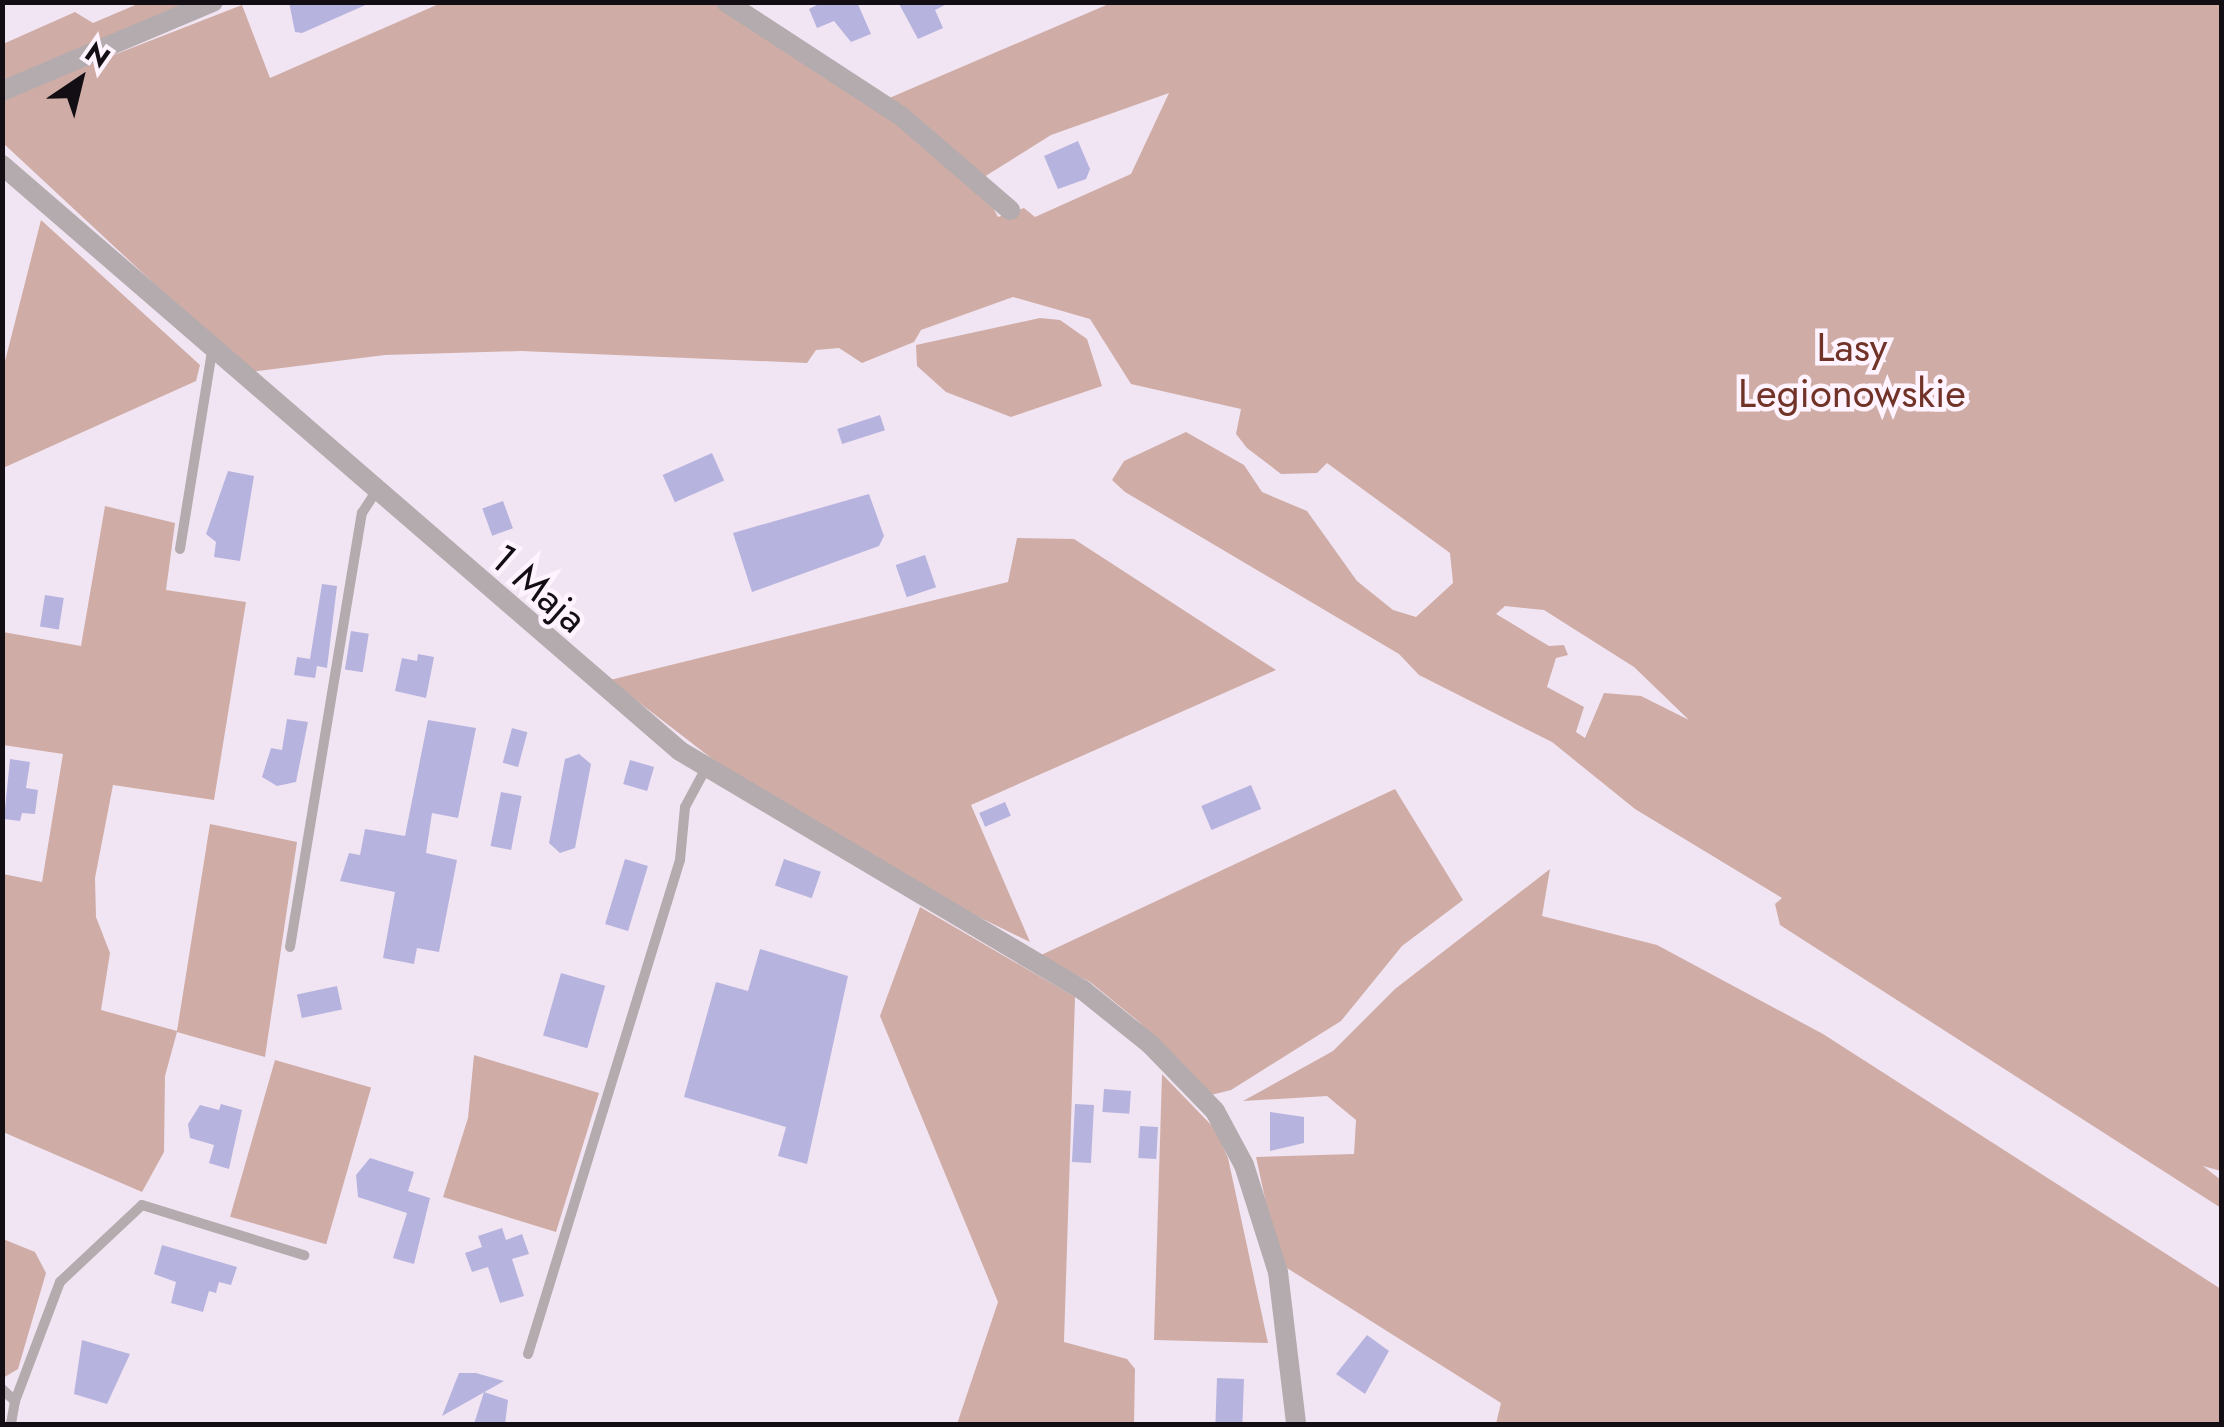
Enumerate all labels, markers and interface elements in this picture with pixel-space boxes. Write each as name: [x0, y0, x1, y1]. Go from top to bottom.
north arrow: [30, 30, 130, 130]
text: N: [77, 32, 118, 78]
park label: Lasy Legionowskie: [1738, 323, 1966, 417]
street label: 1 Maja: [481, 534, 597, 642]

